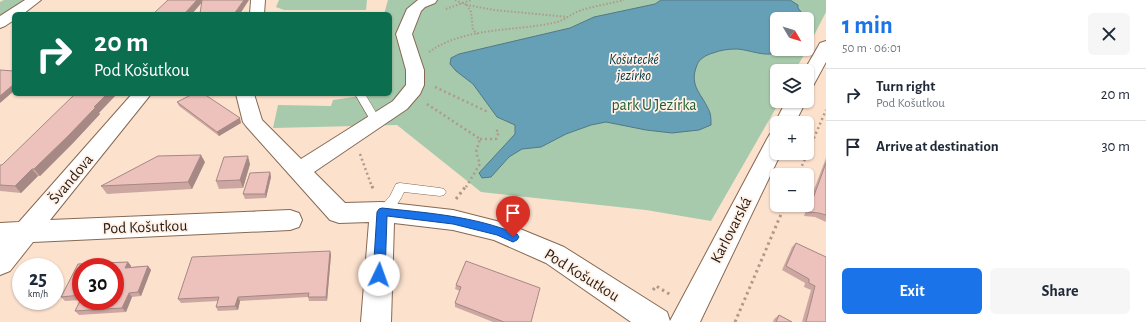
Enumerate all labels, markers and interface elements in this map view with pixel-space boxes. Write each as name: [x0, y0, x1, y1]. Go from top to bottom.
north arrow: [770, 12, 814, 56]
map controls: [770, 12, 814, 212]
button: close: [1088, 13, 1130, 55]
text: 1 min: [842, 14, 893, 38]
icon: right: [28, 28, 80, 80]
text: 20 m: [94, 29, 149, 57]
text: 50 m · 06:01: [842, 42, 901, 55]
water label: Košutecké jezírko: [609, 53, 659, 83]
text: Pod Košutkou: [94, 62, 190, 80]
button: layers: [770, 64, 814, 108]
text: Turn right: [876, 79, 935, 94]
icon: right: [842, 84, 864, 106]
text: 20 m: [1101, 87, 1130, 102]
park label: park U Jezírka: [611, 97, 697, 113]
text: Pod Košutkou: [876, 97, 945, 110]
button: +: [770, 116, 814, 160]
icon: arrive: [842, 136, 864, 158]
text: Arrive at destination: [876, 139, 999, 154]
text: 30 m: [1101, 139, 1130, 154]
street label: Švandova: [44, 150, 96, 207]
button: −: [770, 168, 814, 212]
street label: Karlovarská: [708, 194, 754, 266]
pin: [496, 196, 530, 237]
icon: arrive: [502, 202, 524, 224]
street label: Pod Košutkou: [102, 218, 188, 236]
street label: Pod Košutkou: [542, 246, 622, 304]
position arrow: [358, 254, 400, 296]
speed limit sign: 30: [72, 258, 124, 310]
button: Exit: [842, 268, 982, 314]
button: Share: [990, 268, 1130, 314]
text: 25: [29, 269, 47, 289]
text: km/h: [28, 289, 48, 299]

